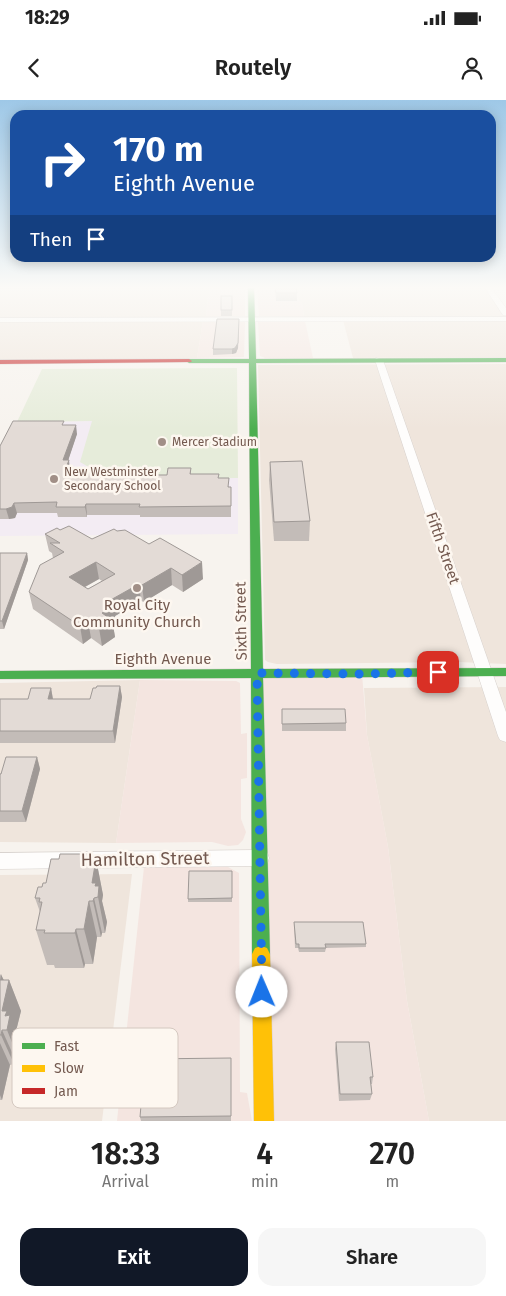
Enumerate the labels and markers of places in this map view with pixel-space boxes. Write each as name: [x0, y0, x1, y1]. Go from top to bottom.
place label: Mercer Stadium: [172, 435, 257, 449]
marker: Mercer Stadium: [156, 436, 168, 448]
place label: New Westminster Secondary School: [64, 465, 161, 493]
marker: New Westminster Secondary School: [48, 473, 60, 485]
marker: Royal City Community Church: [131, 582, 143, 594]
place label: Royal City Community Church: [73, 596, 201, 631]
pin: [417, 651, 459, 693]

